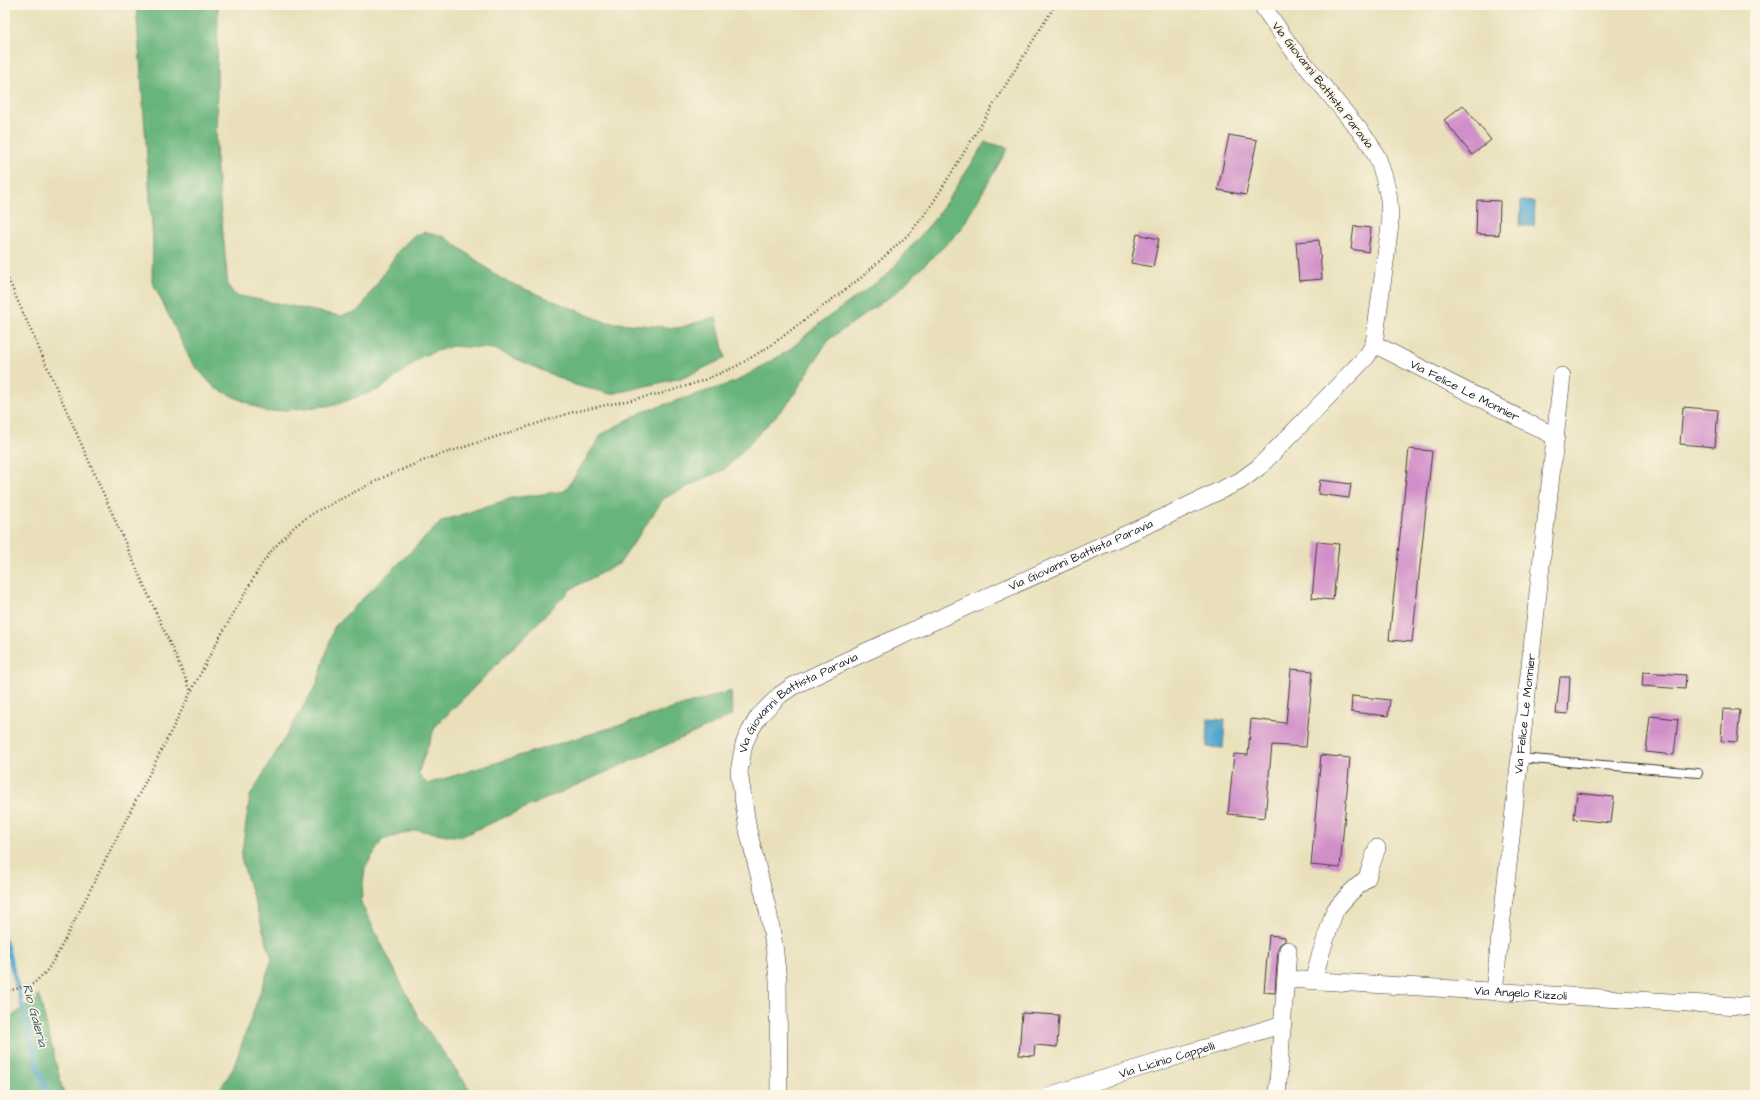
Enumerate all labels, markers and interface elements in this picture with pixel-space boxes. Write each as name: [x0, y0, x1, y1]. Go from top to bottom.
street label: Via Giovanni Battista Paravia: [1268, 18, 1378, 152]
street label: Via Felice Le Monnier: [1407, 356, 1523, 426]
street label: Via Giovanni Battista Paravia: [1006, 515, 1156, 595]
street label: Via Giovanni Battista Paravia: [735, 649, 861, 754]
street label: Via Felice Le Monnier: [1510, 652, 1540, 775]
water label: Rio Galeria: [18, 982, 52, 1050]
street label: Via Angelo Rizzoli: [1474, 982, 1568, 1005]
street label: Via Licinio Cappelli: [1117, 1037, 1217, 1083]

